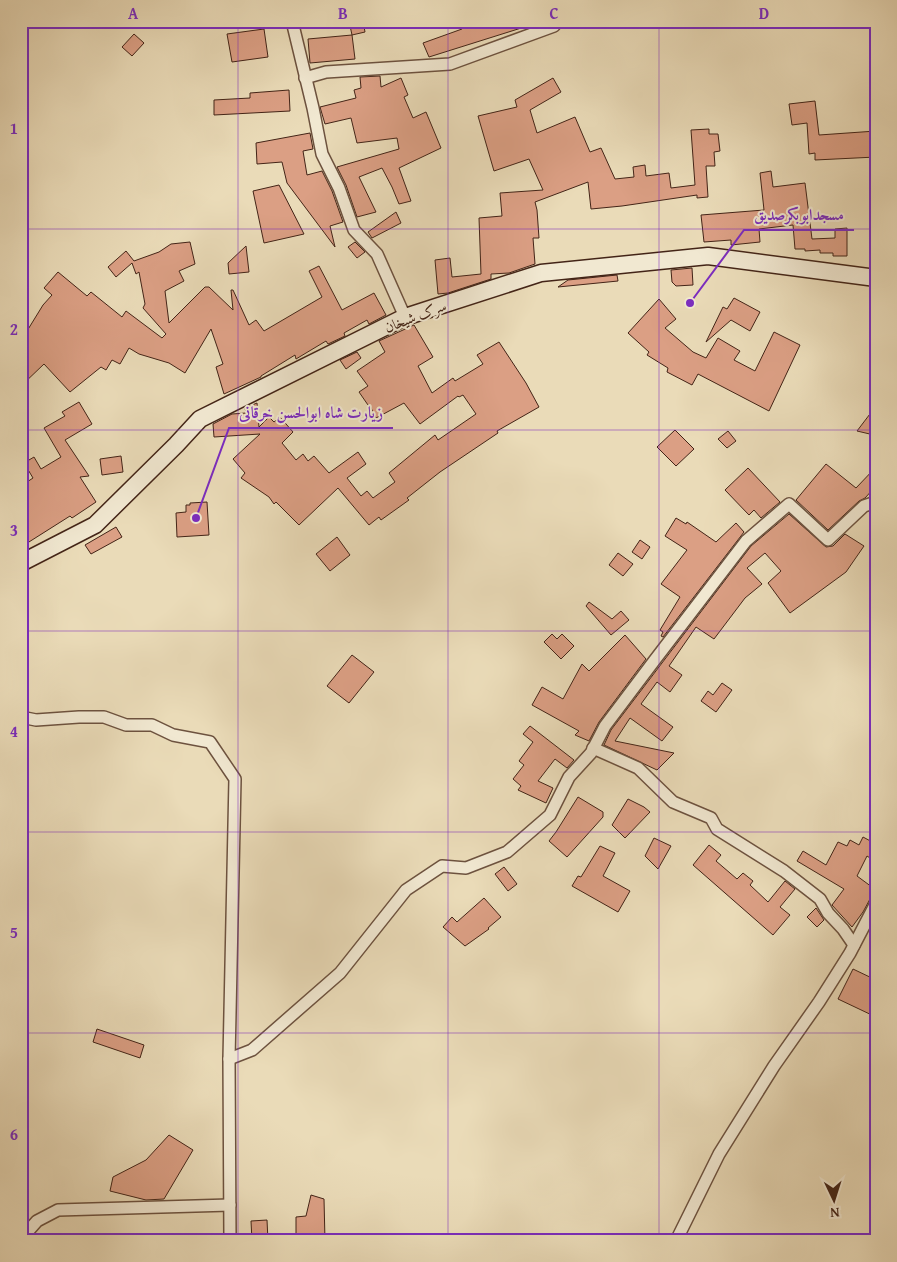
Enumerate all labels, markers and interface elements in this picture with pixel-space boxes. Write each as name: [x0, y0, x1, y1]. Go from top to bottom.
text: A: [128, 1, 139, 25]
text: B: [338, 1, 348, 25]
text: C: [549, 1, 559, 25]
text: D: [759, 1, 769, 25]
text: 1: [10, 116, 18, 140]
callout: مسجدابوبکرصدیق: [744, 199, 854, 230]
text: مسجدابوبکرصدیق: [754, 202, 844, 226]
street label: سرک شیخان: [381, 295, 449, 337]
text: 2: [10, 317, 18, 341]
callout: زیارت شاه ابوالحسن خرقانی: [229, 397, 393, 428]
text: زیارت شاه ابوالحسن خرقانی: [238, 400, 384, 424]
text: 3: [10, 518, 18, 542]
text: 4: [10, 719, 18, 743]
text: 5: [10, 920, 18, 944]
text: 6: [10, 1122, 18, 1146]
north arrow: [810, 1174, 860, 1224]
text: N: [829, 1203, 840, 1223]

